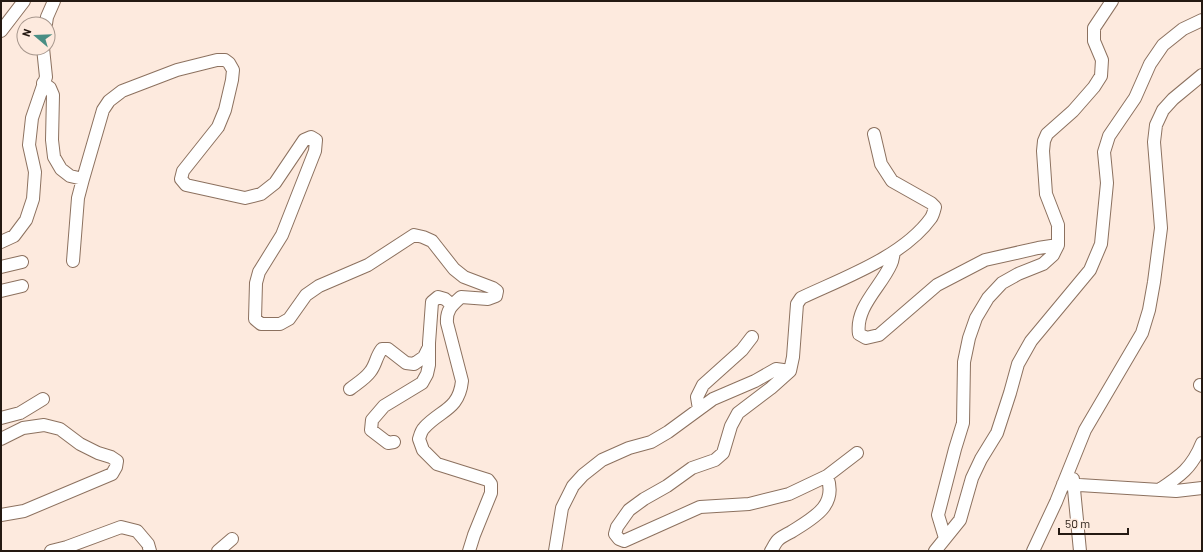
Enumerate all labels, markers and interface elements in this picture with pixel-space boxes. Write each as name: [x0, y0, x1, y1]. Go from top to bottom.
north arrow: [16, 16, 56, 56]
text: N: [19, 27, 33, 38]
scale bar: [1059, 510, 1128, 536]
text: 50 m: [1065, 516, 1090, 530]

